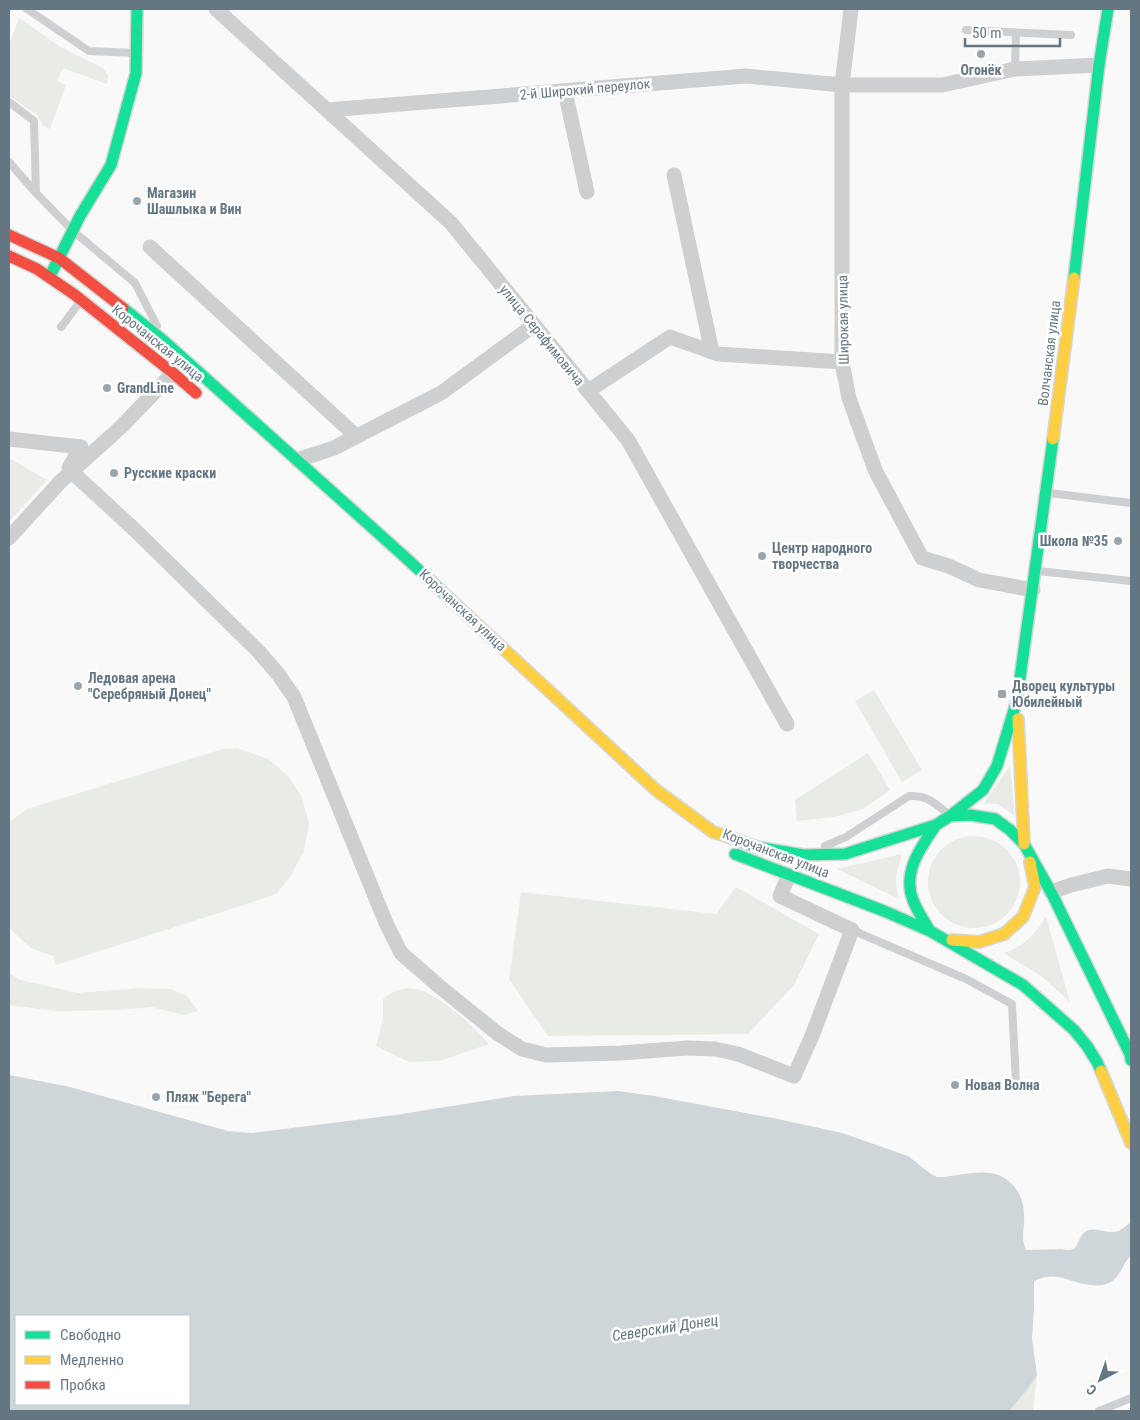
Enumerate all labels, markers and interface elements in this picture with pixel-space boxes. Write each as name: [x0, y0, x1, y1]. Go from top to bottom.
scale bar: [965, 15, 1060, 47]
text: 50 m: [972, 24, 1002, 42]
marker: Огонёк: [975, 48, 987, 60]
place label: Огонёк: [960, 62, 1002, 78]
street label: 2-й Широкий переулок: [519, 75, 651, 103]
place label: Магазин Шашлыка и Вин: [147, 185, 242, 217]
marker: Магазин Шашлыка и Вин: [131, 195, 143, 207]
street label: Широкая улица: [834, 275, 852, 365]
street label: улица Серафимовича: [497, 281, 587, 389]
street label: Волчанская улица: [1035, 299, 1063, 407]
street label: Корочанская улица: [109, 301, 207, 385]
place label: GrandLine: [117, 380, 174, 396]
marker: GrandLine: [101, 382, 113, 394]
place label: Русские краски: [124, 465, 216, 481]
marker: Русские краски: [108, 467, 120, 479]
place label: Школа №35: [1040, 533, 1108, 549]
marker: Школа №35: [1112, 535, 1124, 547]
place label: Центр народного творчества: [772, 540, 872, 572]
marker: Центр народного творчества: [756, 550, 768, 562]
street label: Корочанская улица: [416, 566, 510, 654]
place label: Ледовая арена "Серебряный Донец": [88, 670, 211, 702]
place label: Дворец культуры Юбилейный: [1012, 678, 1115, 710]
marker: Ледовая арена "Серебряный Донец": [72, 680, 84, 692]
marker: Дворец культуры Юбилейный: [996, 688, 1008, 700]
street label: Корочанская улица: [720, 825, 832, 881]
place label: Новая Волна: [965, 1077, 1040, 1093]
marker: Новая Волна: [949, 1079, 961, 1091]
place label: Пляж "Берега": [166, 1089, 251, 1105]
marker: Пляж "Берега": [150, 1091, 162, 1103]
water label: Северский Донец: [611, 1311, 719, 1345]
legend: [15, 1315, 190, 1405]
text: Свободно: [60, 1326, 121, 1344]
text: Медленно: [60, 1351, 124, 1369]
north arrow: [1075, 1355, 1125, 1405]
text: Пробка: [60, 1376, 106, 1394]
text: С: [1083, 1381, 1100, 1398]

